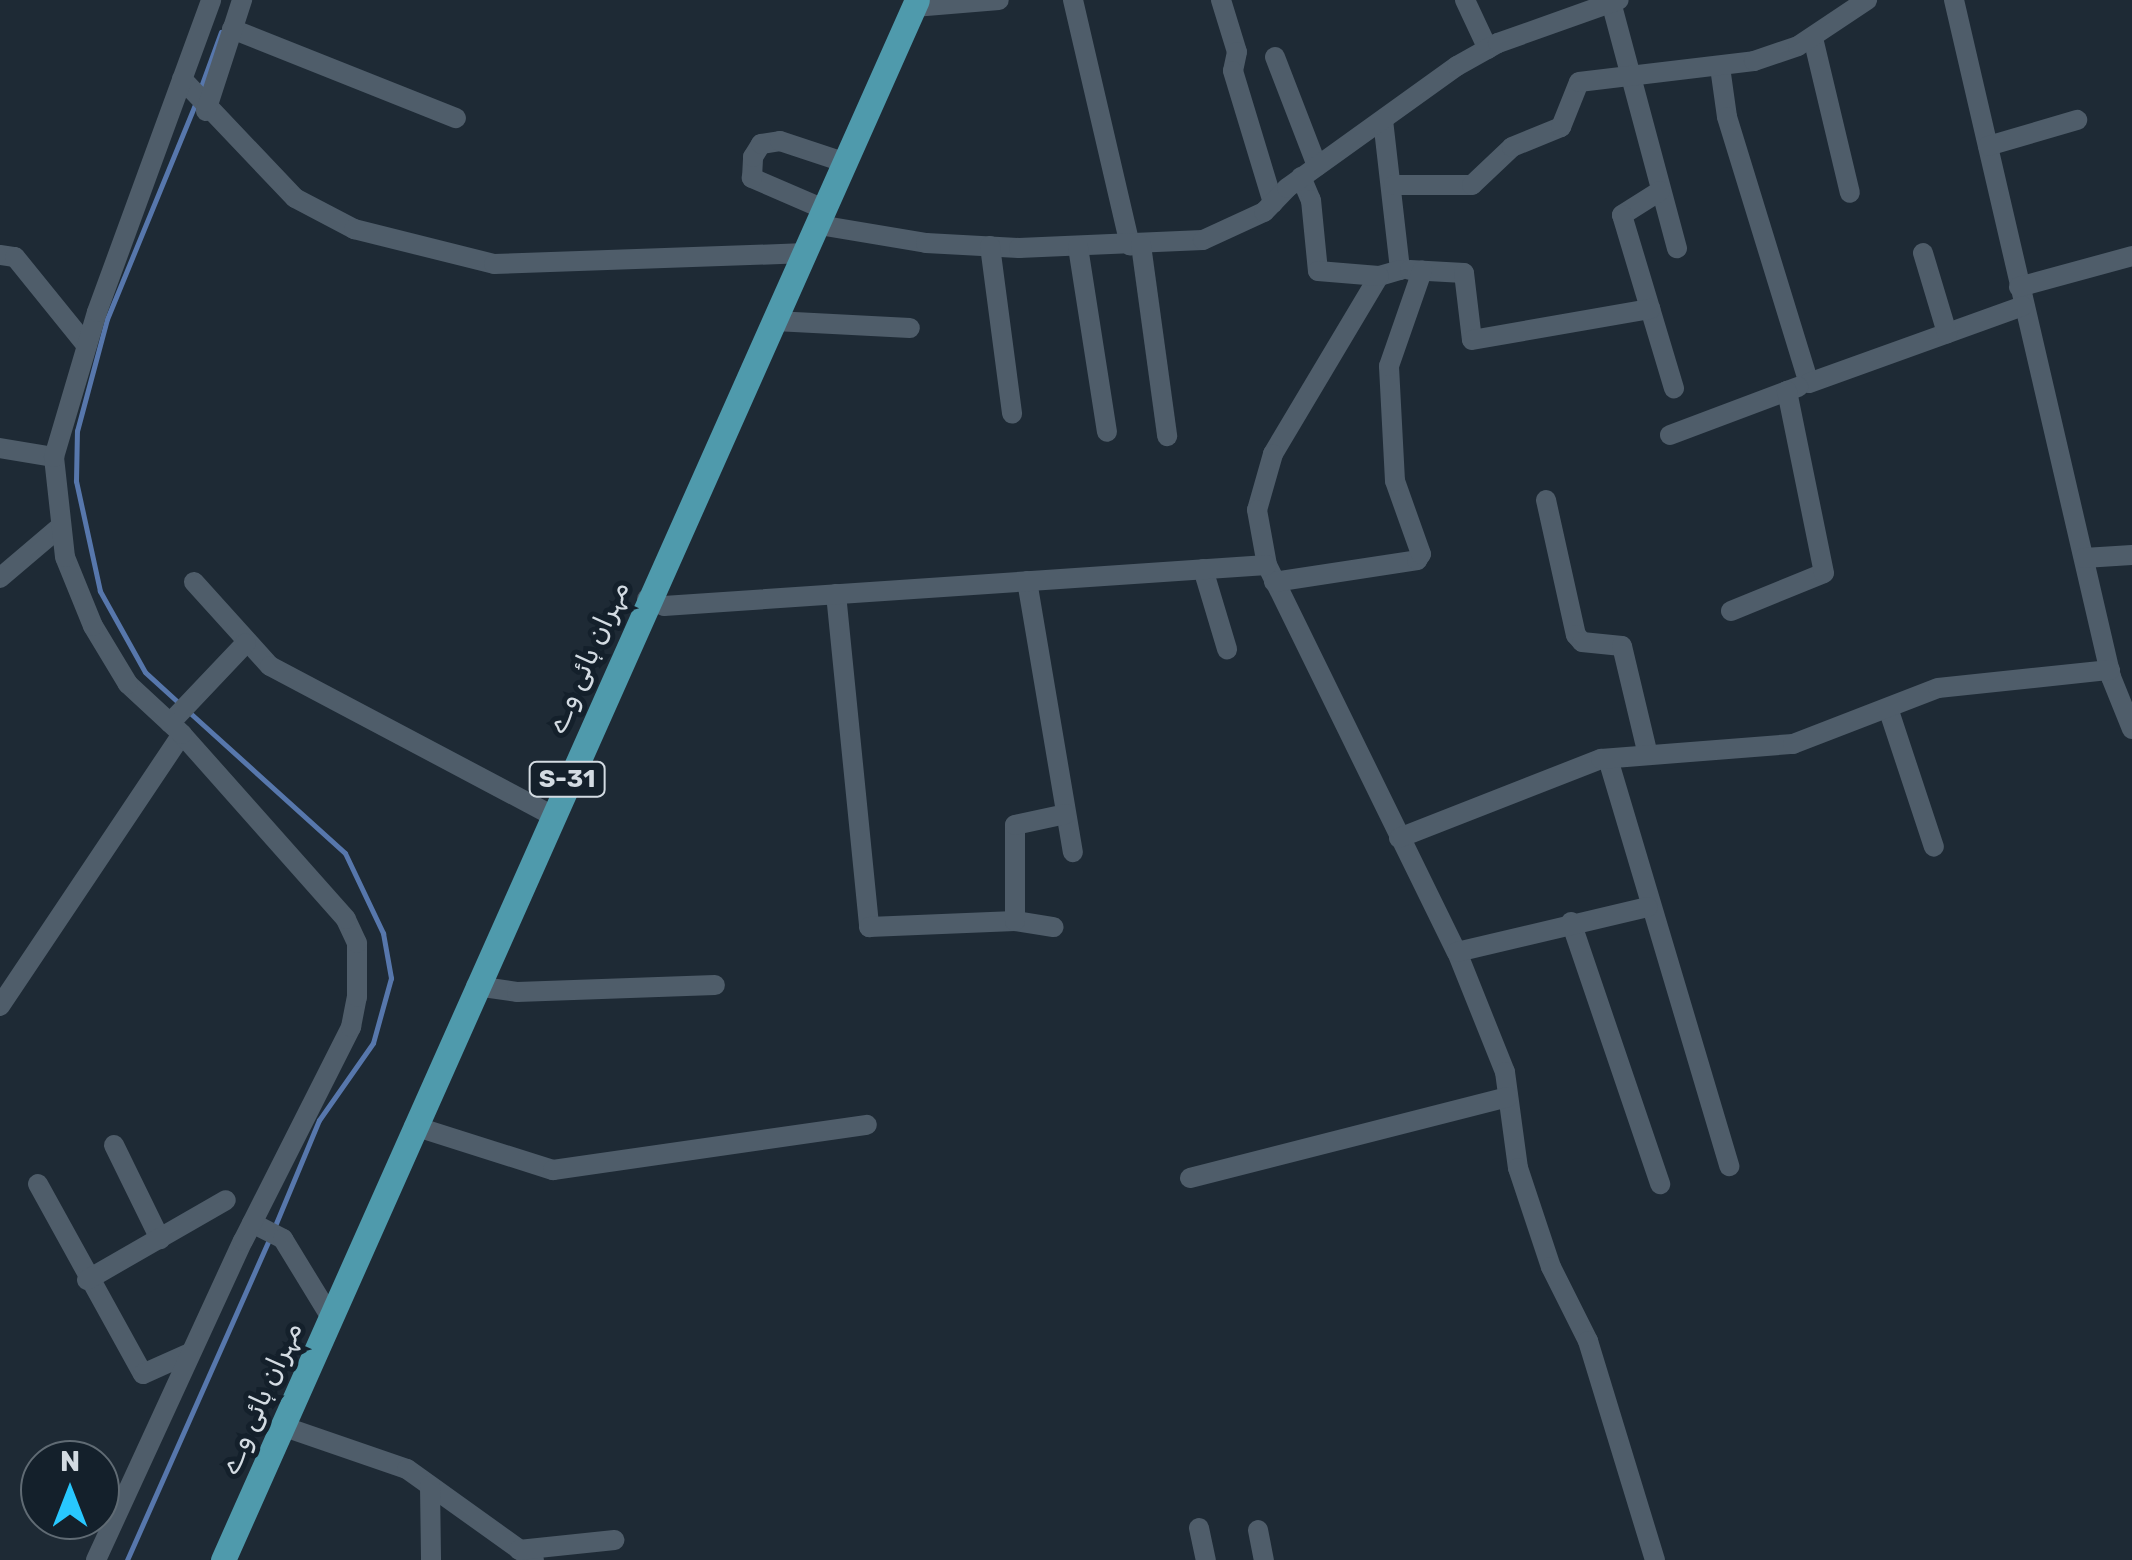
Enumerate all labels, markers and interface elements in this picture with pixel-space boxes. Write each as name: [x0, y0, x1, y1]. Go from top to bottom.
street label: مہران ہائی وے: [540, 576, 636, 738]
road number: S-31: [527, 759, 607, 799]
street label: مہران ہائی وے: [213, 1317, 309, 1479]
north arrow: [20, 1440, 120, 1540]
text: N: [60, 1445, 80, 1478]

